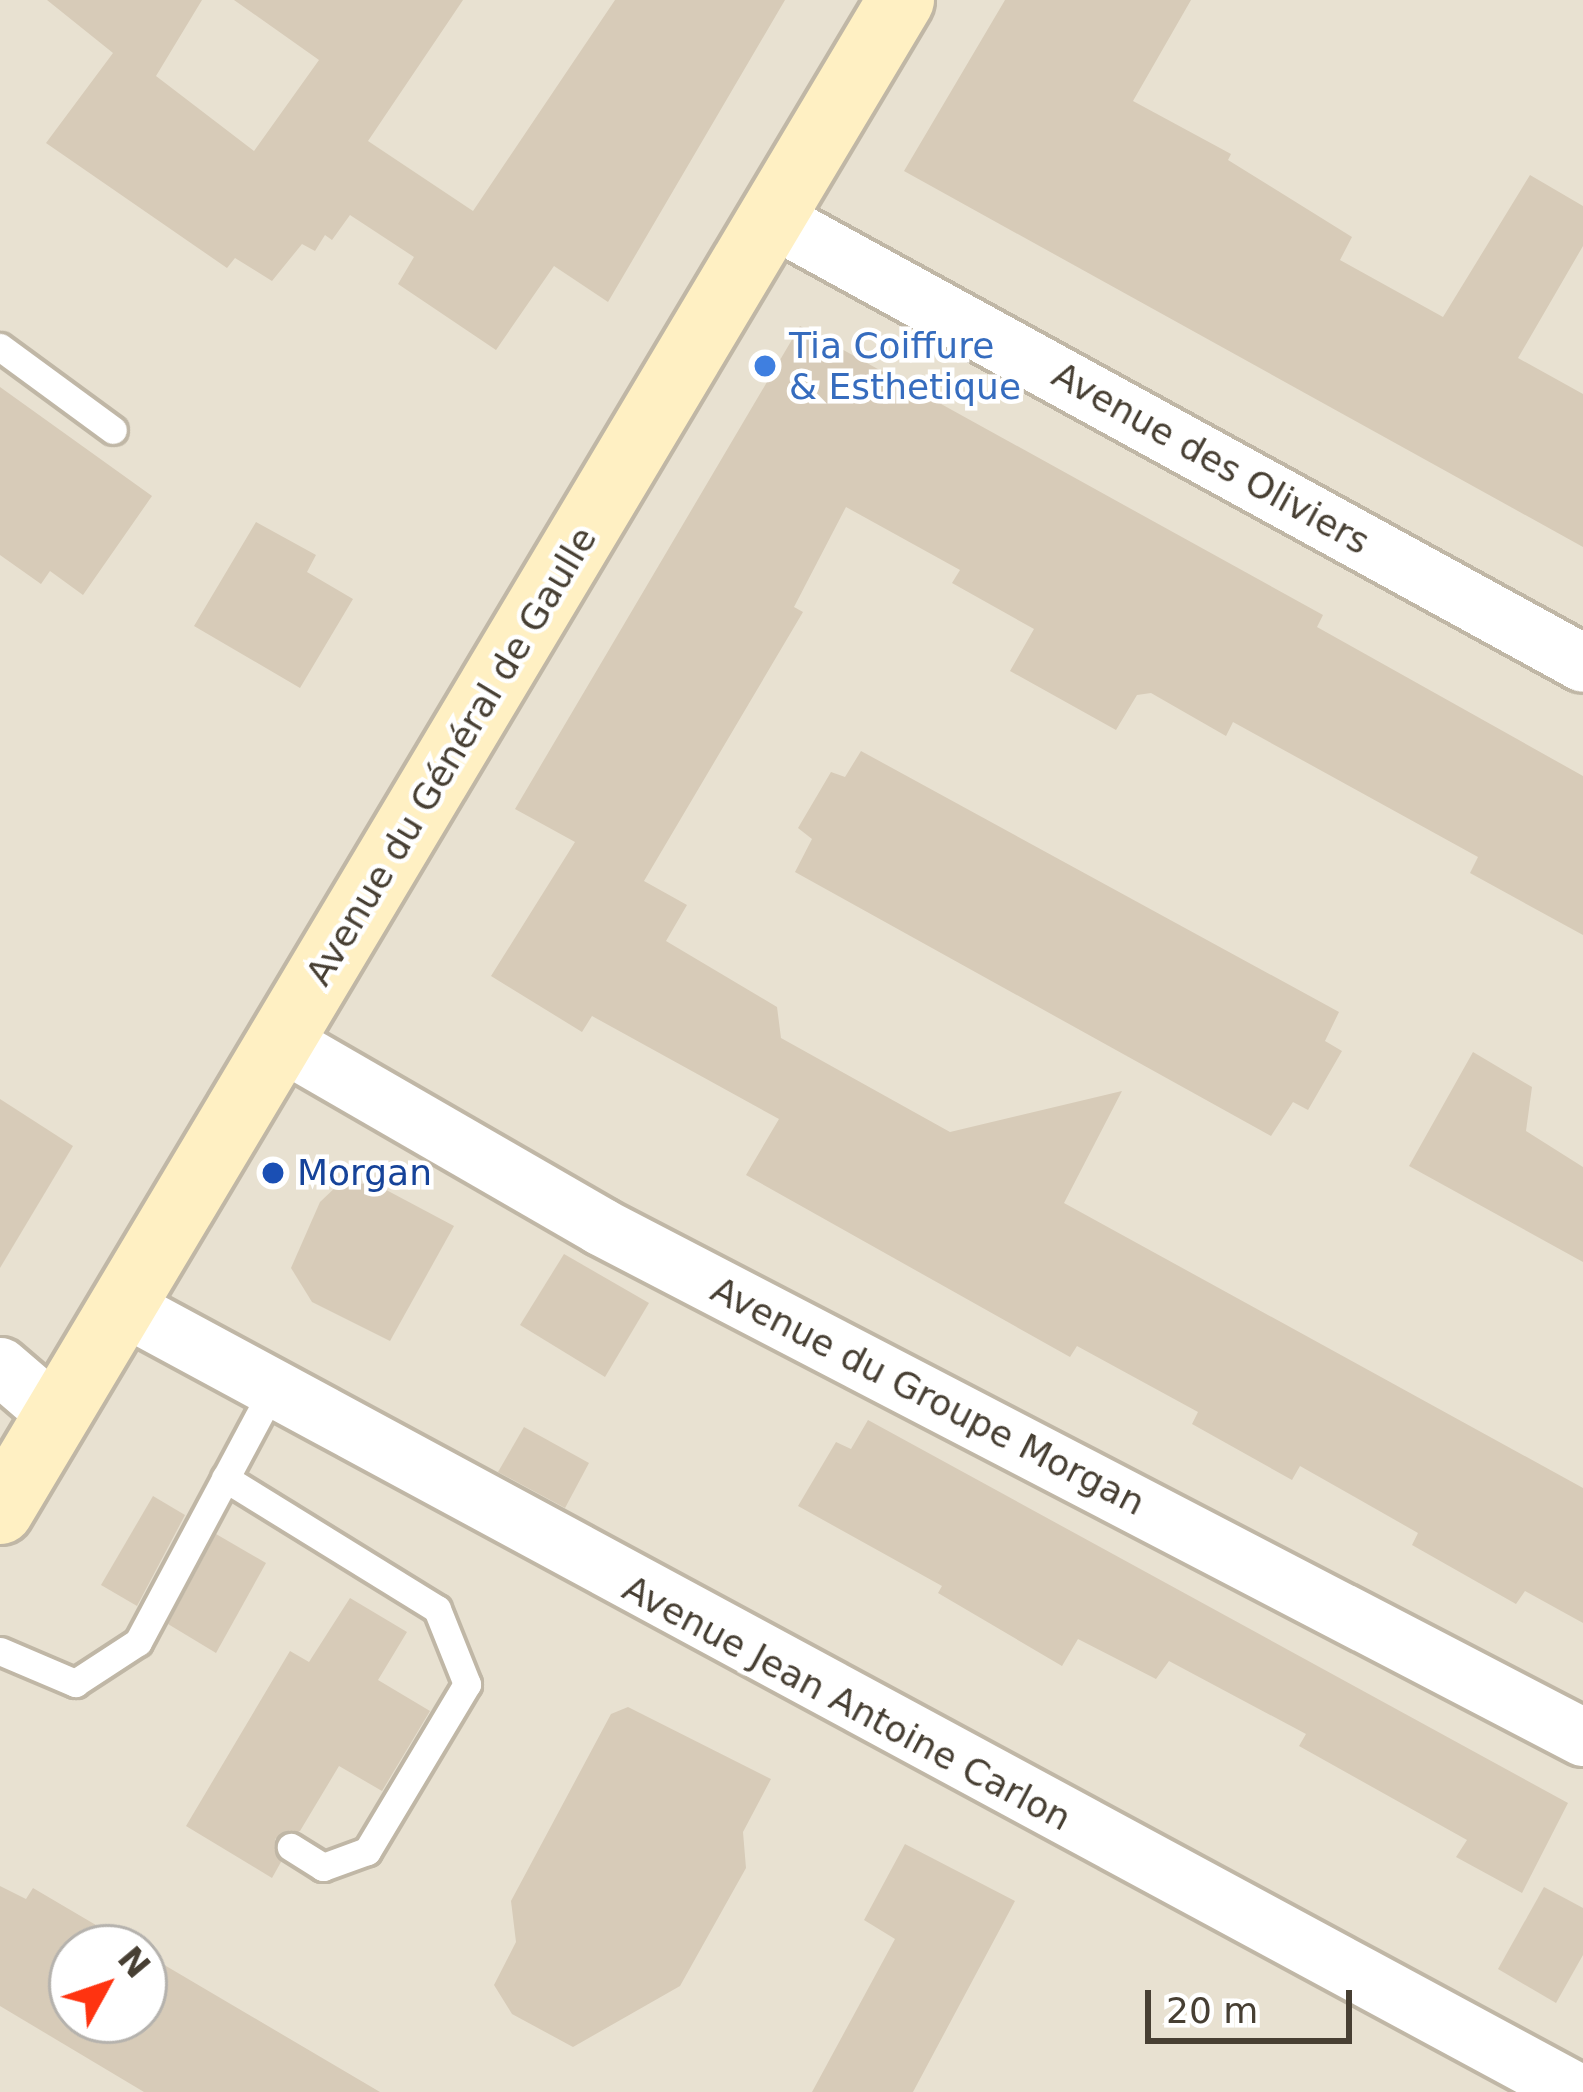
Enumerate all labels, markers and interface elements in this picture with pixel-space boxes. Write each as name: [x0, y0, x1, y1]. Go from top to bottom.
place label: Tia Coiffure & Esthetique: [789, 323, 1021, 408]
marker: Tia Coiffure & Esthetique: [752, 353, 778, 379]
street label: Avenue des Oliviers: [1045, 353, 1377, 563]
street label: Avenue du Général de Gaulle: [297, 519, 605, 993]
place label: Morgan: [297, 1151, 432, 1195]
marker: Morgan: [260, 1160, 286, 1186]
street label: Avenue du Groupe Morgan: [704, 1268, 1152, 1524]
street label: Avenue Jean Antoine Carlon: [616, 1566, 1078, 1840]
north arrow: [48, 1924, 168, 2044]
text: N: [110, 1939, 157, 1986]
scale bar: [1151, 1966, 1358, 2040]
text: 20 m: [1166, 1990, 1258, 2031]

